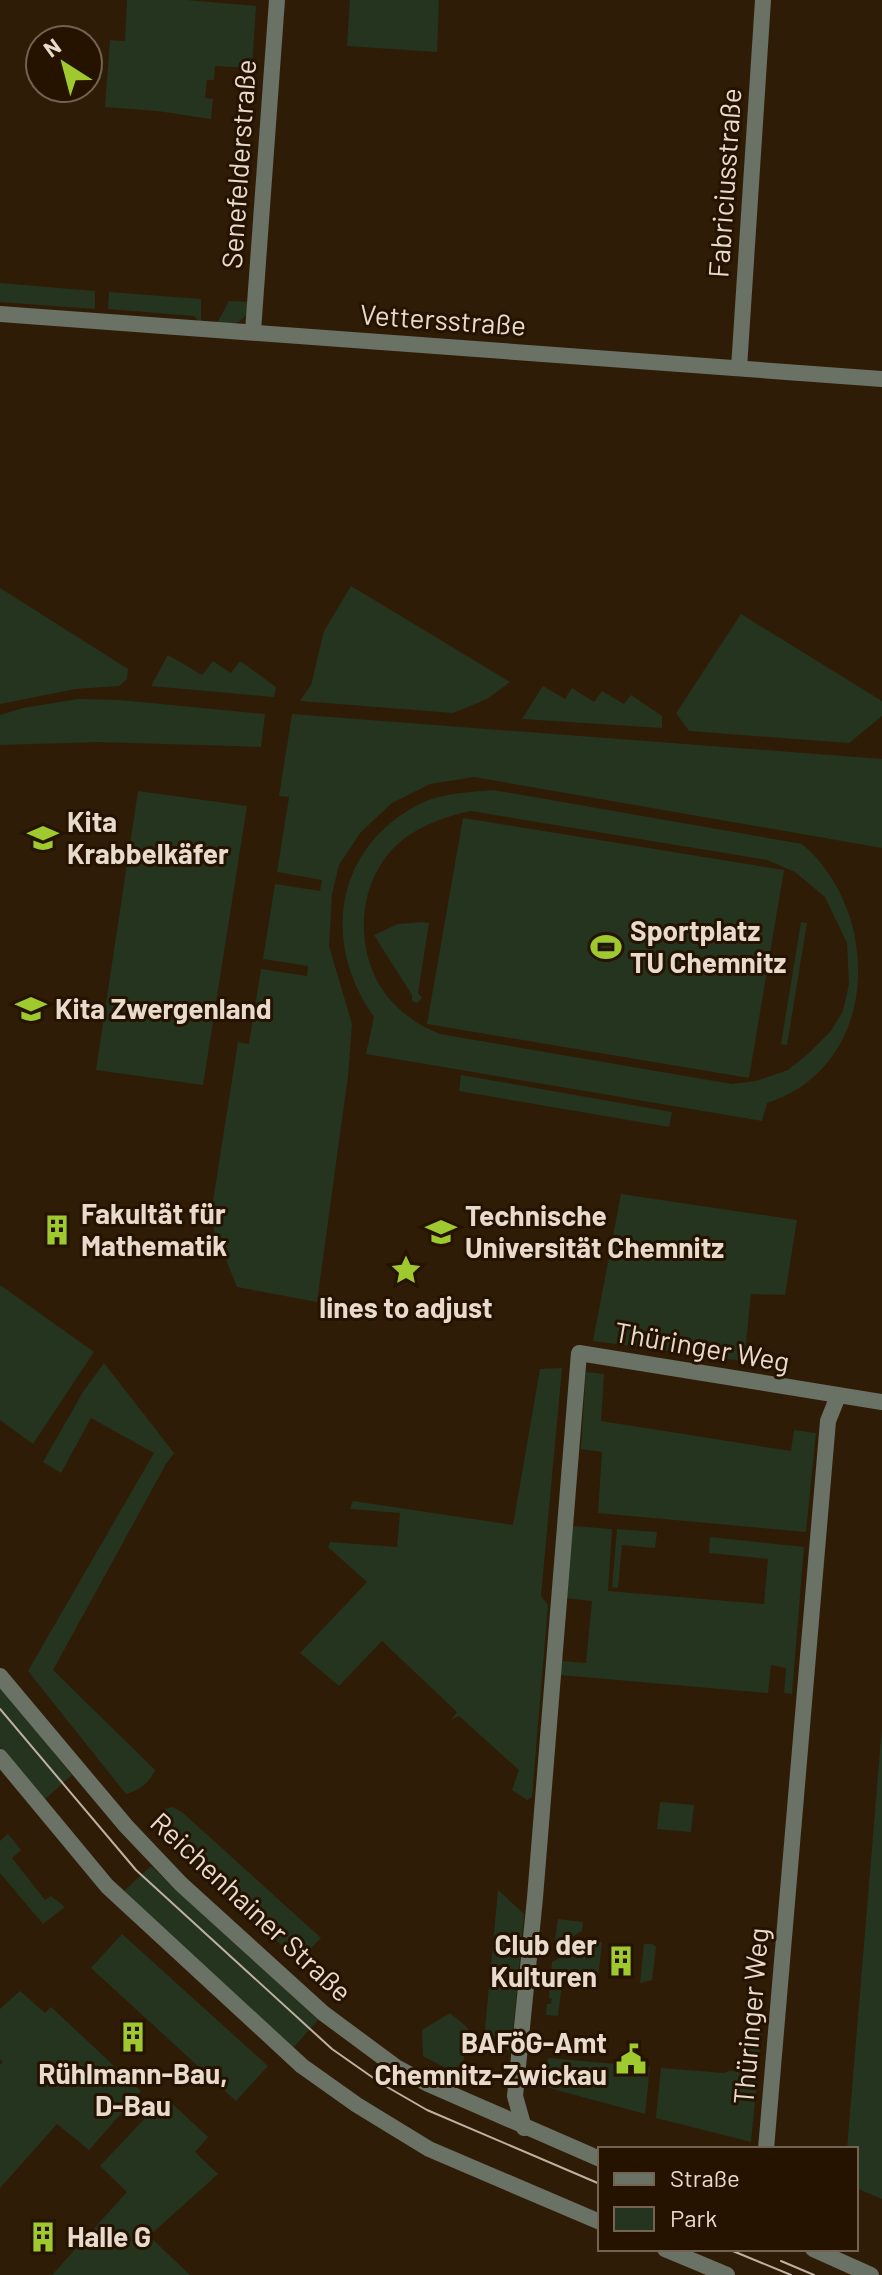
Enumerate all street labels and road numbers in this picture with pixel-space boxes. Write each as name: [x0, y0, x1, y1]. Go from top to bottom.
street label: Senefelderstraße: [214, 58, 262, 270]
street label: Fabriciusstraße: [700, 87, 748, 279]
street label: Vettersstraße: [359, 296, 527, 342]
street label: Thüringer Weg: [612, 1314, 792, 1378]
street label: Reichenhainer Straße: [144, 1804, 359, 2008]
street label: Thüringer Weg: [725, 1926, 775, 2106]

